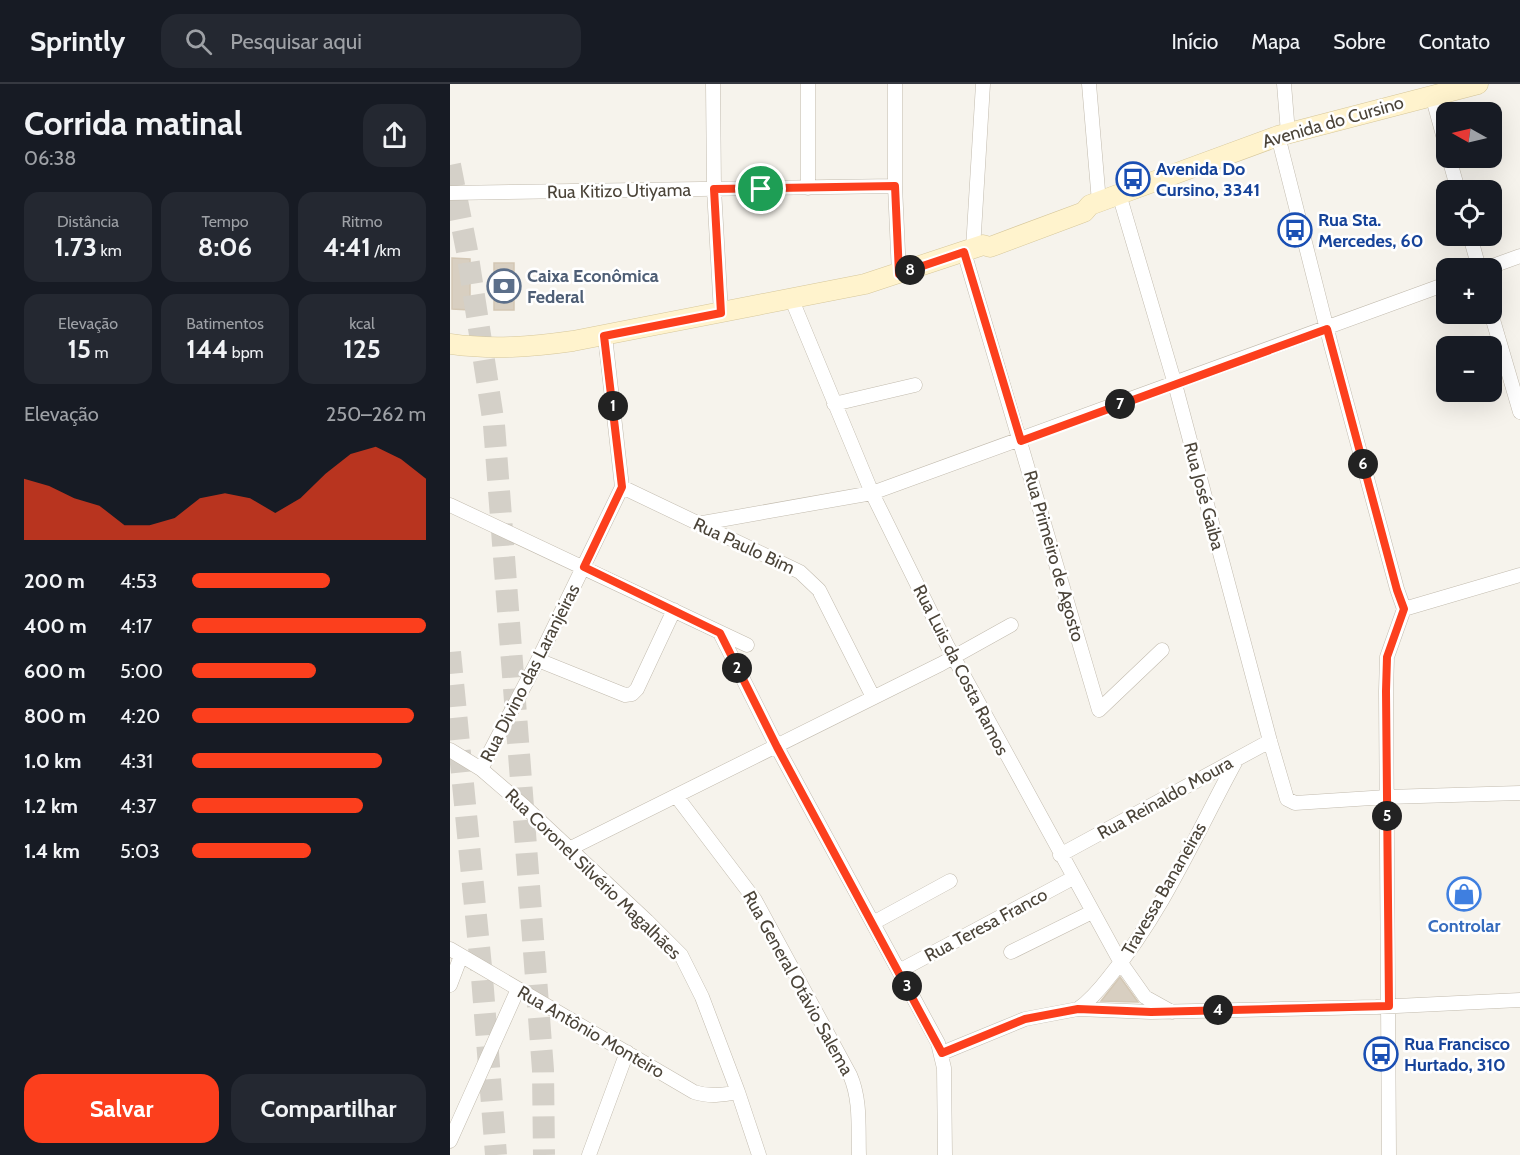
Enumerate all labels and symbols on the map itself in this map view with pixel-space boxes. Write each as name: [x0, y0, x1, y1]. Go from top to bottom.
street label: Avenida do Cursino: [1260, 91, 1406, 153]
north arrow: [1436, 102, 1502, 168]
place label: Avenida Do Cursino, 3341: [1156, 158, 1260, 201]
bus stop icon: Avenida Do Cursino, 3341: [1115, 161, 1151, 197]
pin: [735, 163, 786, 214]
street label: Rua Kitizo Utiyama: [547, 179, 692, 203]
place label: Rua Sta. Mercedes, 60: [1318, 209, 1423, 252]
bus stop icon: Rua Sta. Mercedes, 60: [1277, 212, 1313, 248]
pin: 8: [895, 255, 925, 285]
place label: Caixa Econômica Federal: [527, 265, 659, 308]
bank icon: Caixa Econômica Federal: [486, 268, 522, 304]
pin: 7: [1105, 389, 1135, 419]
pin: 1: [598, 391, 628, 421]
street label: Rua José Gaiba: [1179, 440, 1229, 553]
pin: 6: [1348, 449, 1378, 479]
street label: Rua Primeiro de Agosto: [1019, 468, 1089, 644]
street label: Rua Paulo Bim: [690, 513, 798, 579]
street label: Rua Divino das Laranjeiras: [476, 580, 584, 766]
street label: Rua Luis da Costa Ramos: [908, 581, 1014, 759]
pin: 2: [722, 653, 752, 683]
street label: Rua Reinaldo Moura: [1094, 752, 1237, 844]
street label: Rua Coronel Silvério Magalhães: [500, 784, 686, 964]
pin: 5: [1372, 801, 1402, 831]
street label: Travessa Bananeiras: [1117, 818, 1211, 960]
shop icon: Controlar: [1446, 876, 1482, 912]
street label: Rua Teresa Franco: [921, 883, 1051, 967]
street label: Rua General Otávio Salema: [738, 887, 858, 1079]
place label: Controlar: [1428, 915, 1500, 937]
pin: 3: [892, 971, 922, 1001]
street label: Rua Antônio Monteiro: [514, 981, 669, 1083]
pin: 4: [1203, 995, 1233, 1025]
place label: Rua Francisco Hurtado, 310: [1404, 1033, 1510, 1076]
bus stop icon: Rua Francisco Hurtado, 310: [1363, 1036, 1399, 1072]

